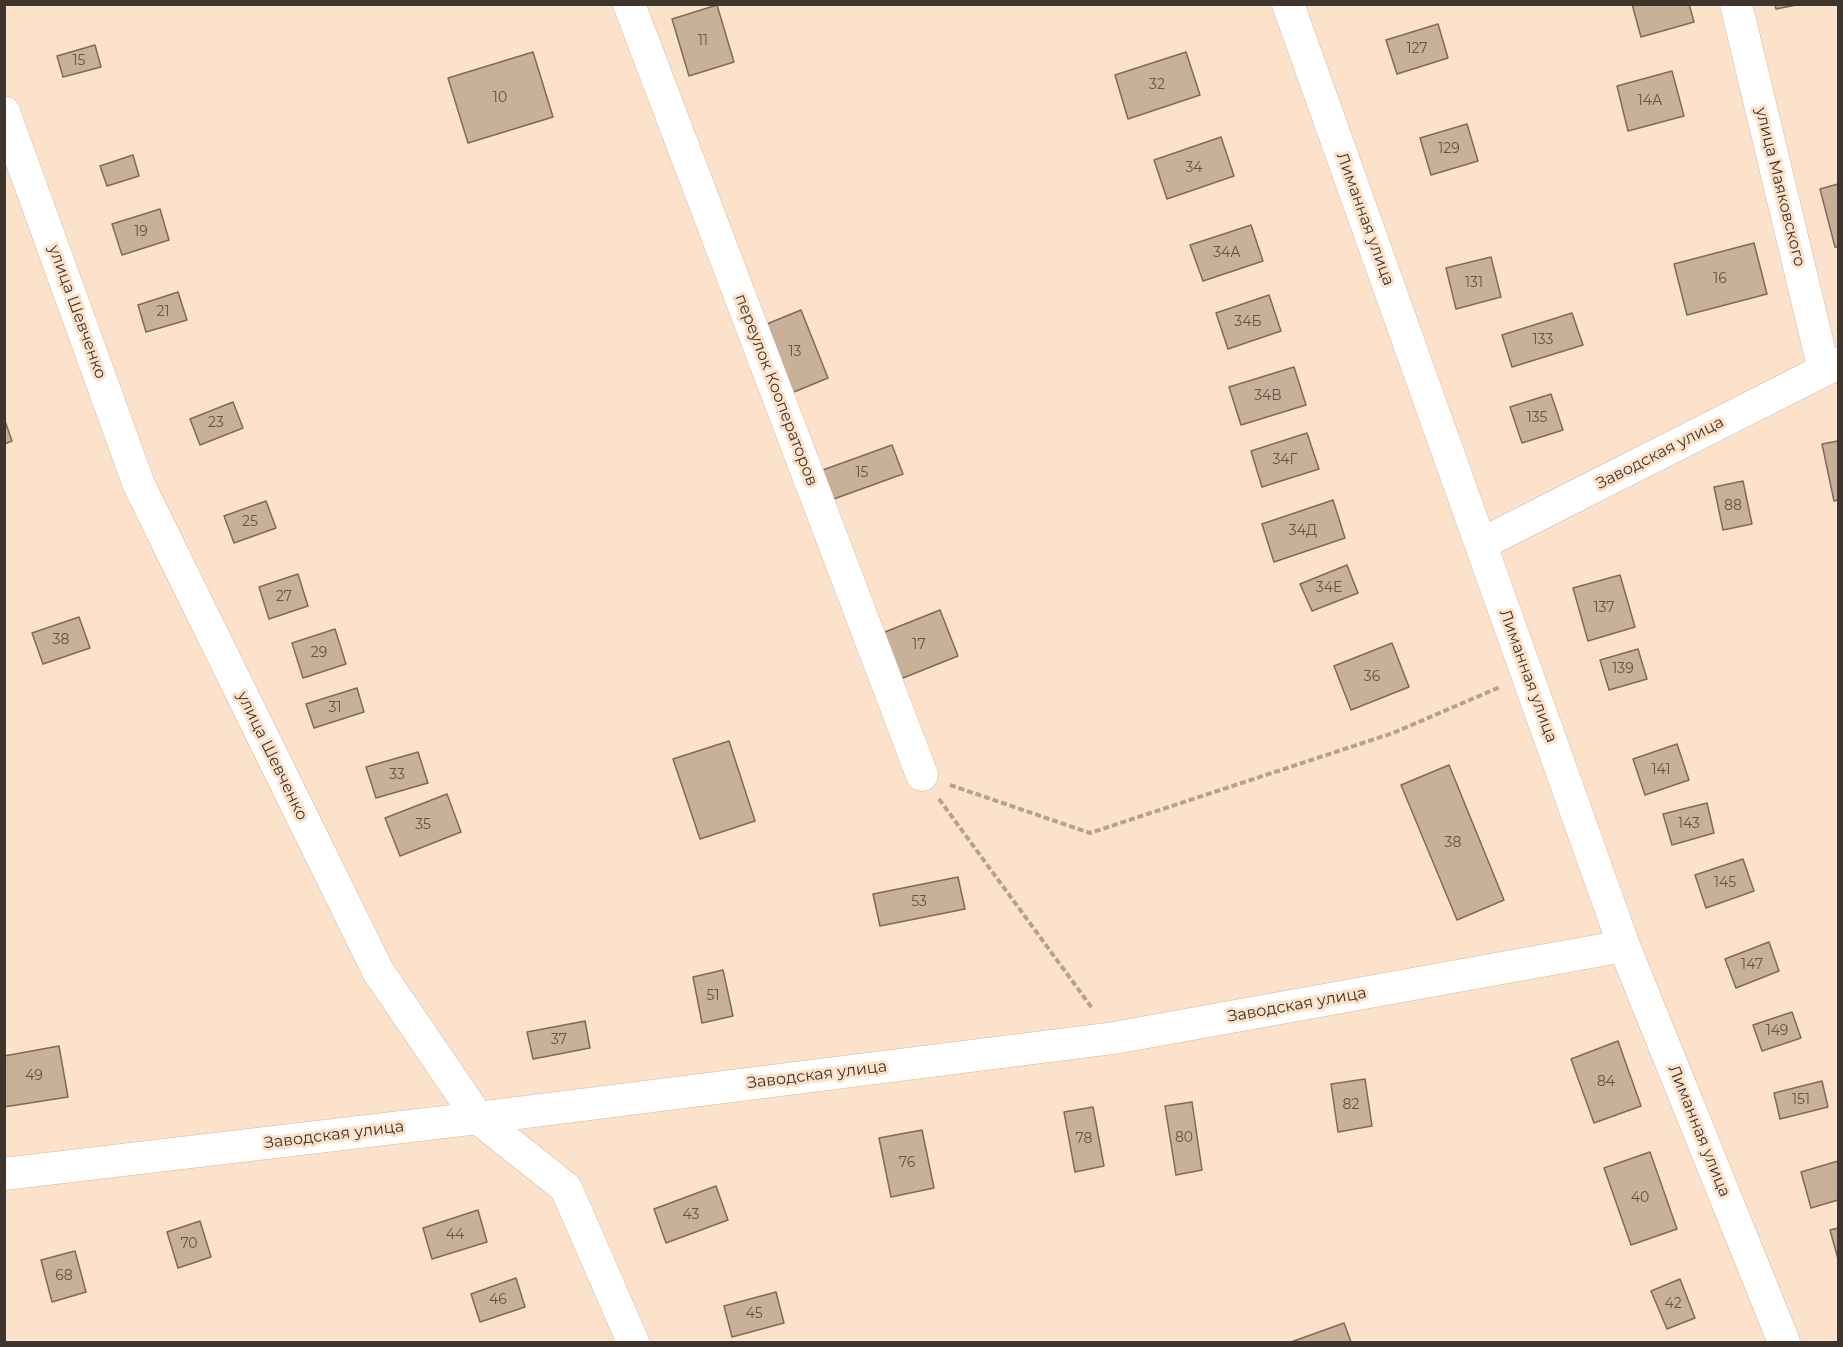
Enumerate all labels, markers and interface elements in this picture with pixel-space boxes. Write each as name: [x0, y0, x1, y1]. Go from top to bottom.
house number: 11: [698, 33, 708, 49]
house number: 127: [1406, 41, 1428, 57]
house number: 15: [73, 53, 85, 69]
house number: 32: [1149, 77, 1165, 93]
house number: 10: [493, 90, 507, 106]
house number: 14А: [1638, 93, 1662, 109]
street label: улица Маяковского: [1751, 106, 1809, 268]
house number: 129: [1438, 141, 1460, 157]
street label: Лиманная улица: [1332, 150, 1398, 288]
house number: 34: [1185, 160, 1203, 176]
house number: 19: [134, 224, 148, 240]
street label: улица Шевченко: [44, 243, 110, 381]
house number: 34А: [1213, 245, 1241, 261]
house number: 16: [1713, 271, 1727, 287]
house number: 131: [1465, 275, 1483, 291]
street label: переулок Кооператоров: [730, 291, 822, 489]
house number: 21: [156, 304, 170, 320]
house number: 34Б: [1234, 314, 1262, 330]
house number: 133: [1533, 332, 1553, 348]
house number: 13: [789, 344, 801, 360]
house number: 34В: [1254, 388, 1282, 404]
house number: 135: [1527, 410, 1547, 426]
street label: Заводская улица: [1593, 412, 1727, 494]
house number: 23: [208, 415, 224, 431]
house number: 34Г: [1272, 452, 1298, 468]
house number: 15: [856, 465, 868, 481]
house number: 88: [1724, 498, 1742, 514]
house number: 25: [242, 514, 258, 530]
house number: 34Д: [1289, 523, 1317, 539]
house number: 34Е: [1316, 580, 1342, 596]
house number: 27: [276, 589, 292, 605]
house number: 137: [1593, 600, 1615, 616]
street label: Лиманная улица: [1495, 607, 1561, 745]
house number: 38: [53, 632, 69, 648]
house number: 17: [912, 637, 926, 653]
house number: 29: [311, 645, 327, 661]
house number: 139: [1612, 661, 1634, 677]
house number: 36: [1364, 669, 1380, 685]
street label: улица Шевченко: [233, 689, 311, 823]
house number: 31: [329, 700, 341, 716]
house number: 141: [1651, 762, 1671, 778]
house number: 33: [389, 767, 405, 783]
house number: 143: [1678, 816, 1700, 832]
house number: 35: [415, 817, 431, 833]
house number: 38: [1445, 835, 1461, 851]
house number: 145: [1714, 875, 1736, 891]
house number: 53: [911, 894, 927, 910]
house number: 147: [1741, 957, 1763, 973]
street label: Заводская улица: [1226, 983, 1368, 1027]
house number: 51: [707, 988, 719, 1004]
house number: 149: [1766, 1023, 1788, 1039]
house number: 37: [551, 1032, 567, 1048]
street label: Заводская улица: [746, 1057, 888, 1093]
street label: Лиманная улица: [1664, 1062, 1734, 1200]
house number: 49: [25, 1068, 43, 1084]
house number: 84: [1597, 1074, 1615, 1090]
house number: 151: [1792, 1092, 1810, 1108]
house number: 82: [1343, 1097, 1359, 1113]
street label: Заводская улица: [263, 1117, 405, 1153]
house number: 80: [1175, 1130, 1193, 1146]
house number: 78: [1076, 1131, 1092, 1147]
house number: 76: [899, 1155, 915, 1171]
house number: 40: [1631, 1190, 1649, 1206]
house number: 43: [683, 1207, 699, 1223]
house number: 44: [446, 1227, 464, 1243]
house number: 70: [180, 1236, 198, 1252]
house number: 68: [55, 1268, 73, 1284]
house number: 46: [489, 1292, 507, 1308]
house number: 42: [1664, 1296, 1682, 1312]
house number: 45: [745, 1306, 763, 1322]

